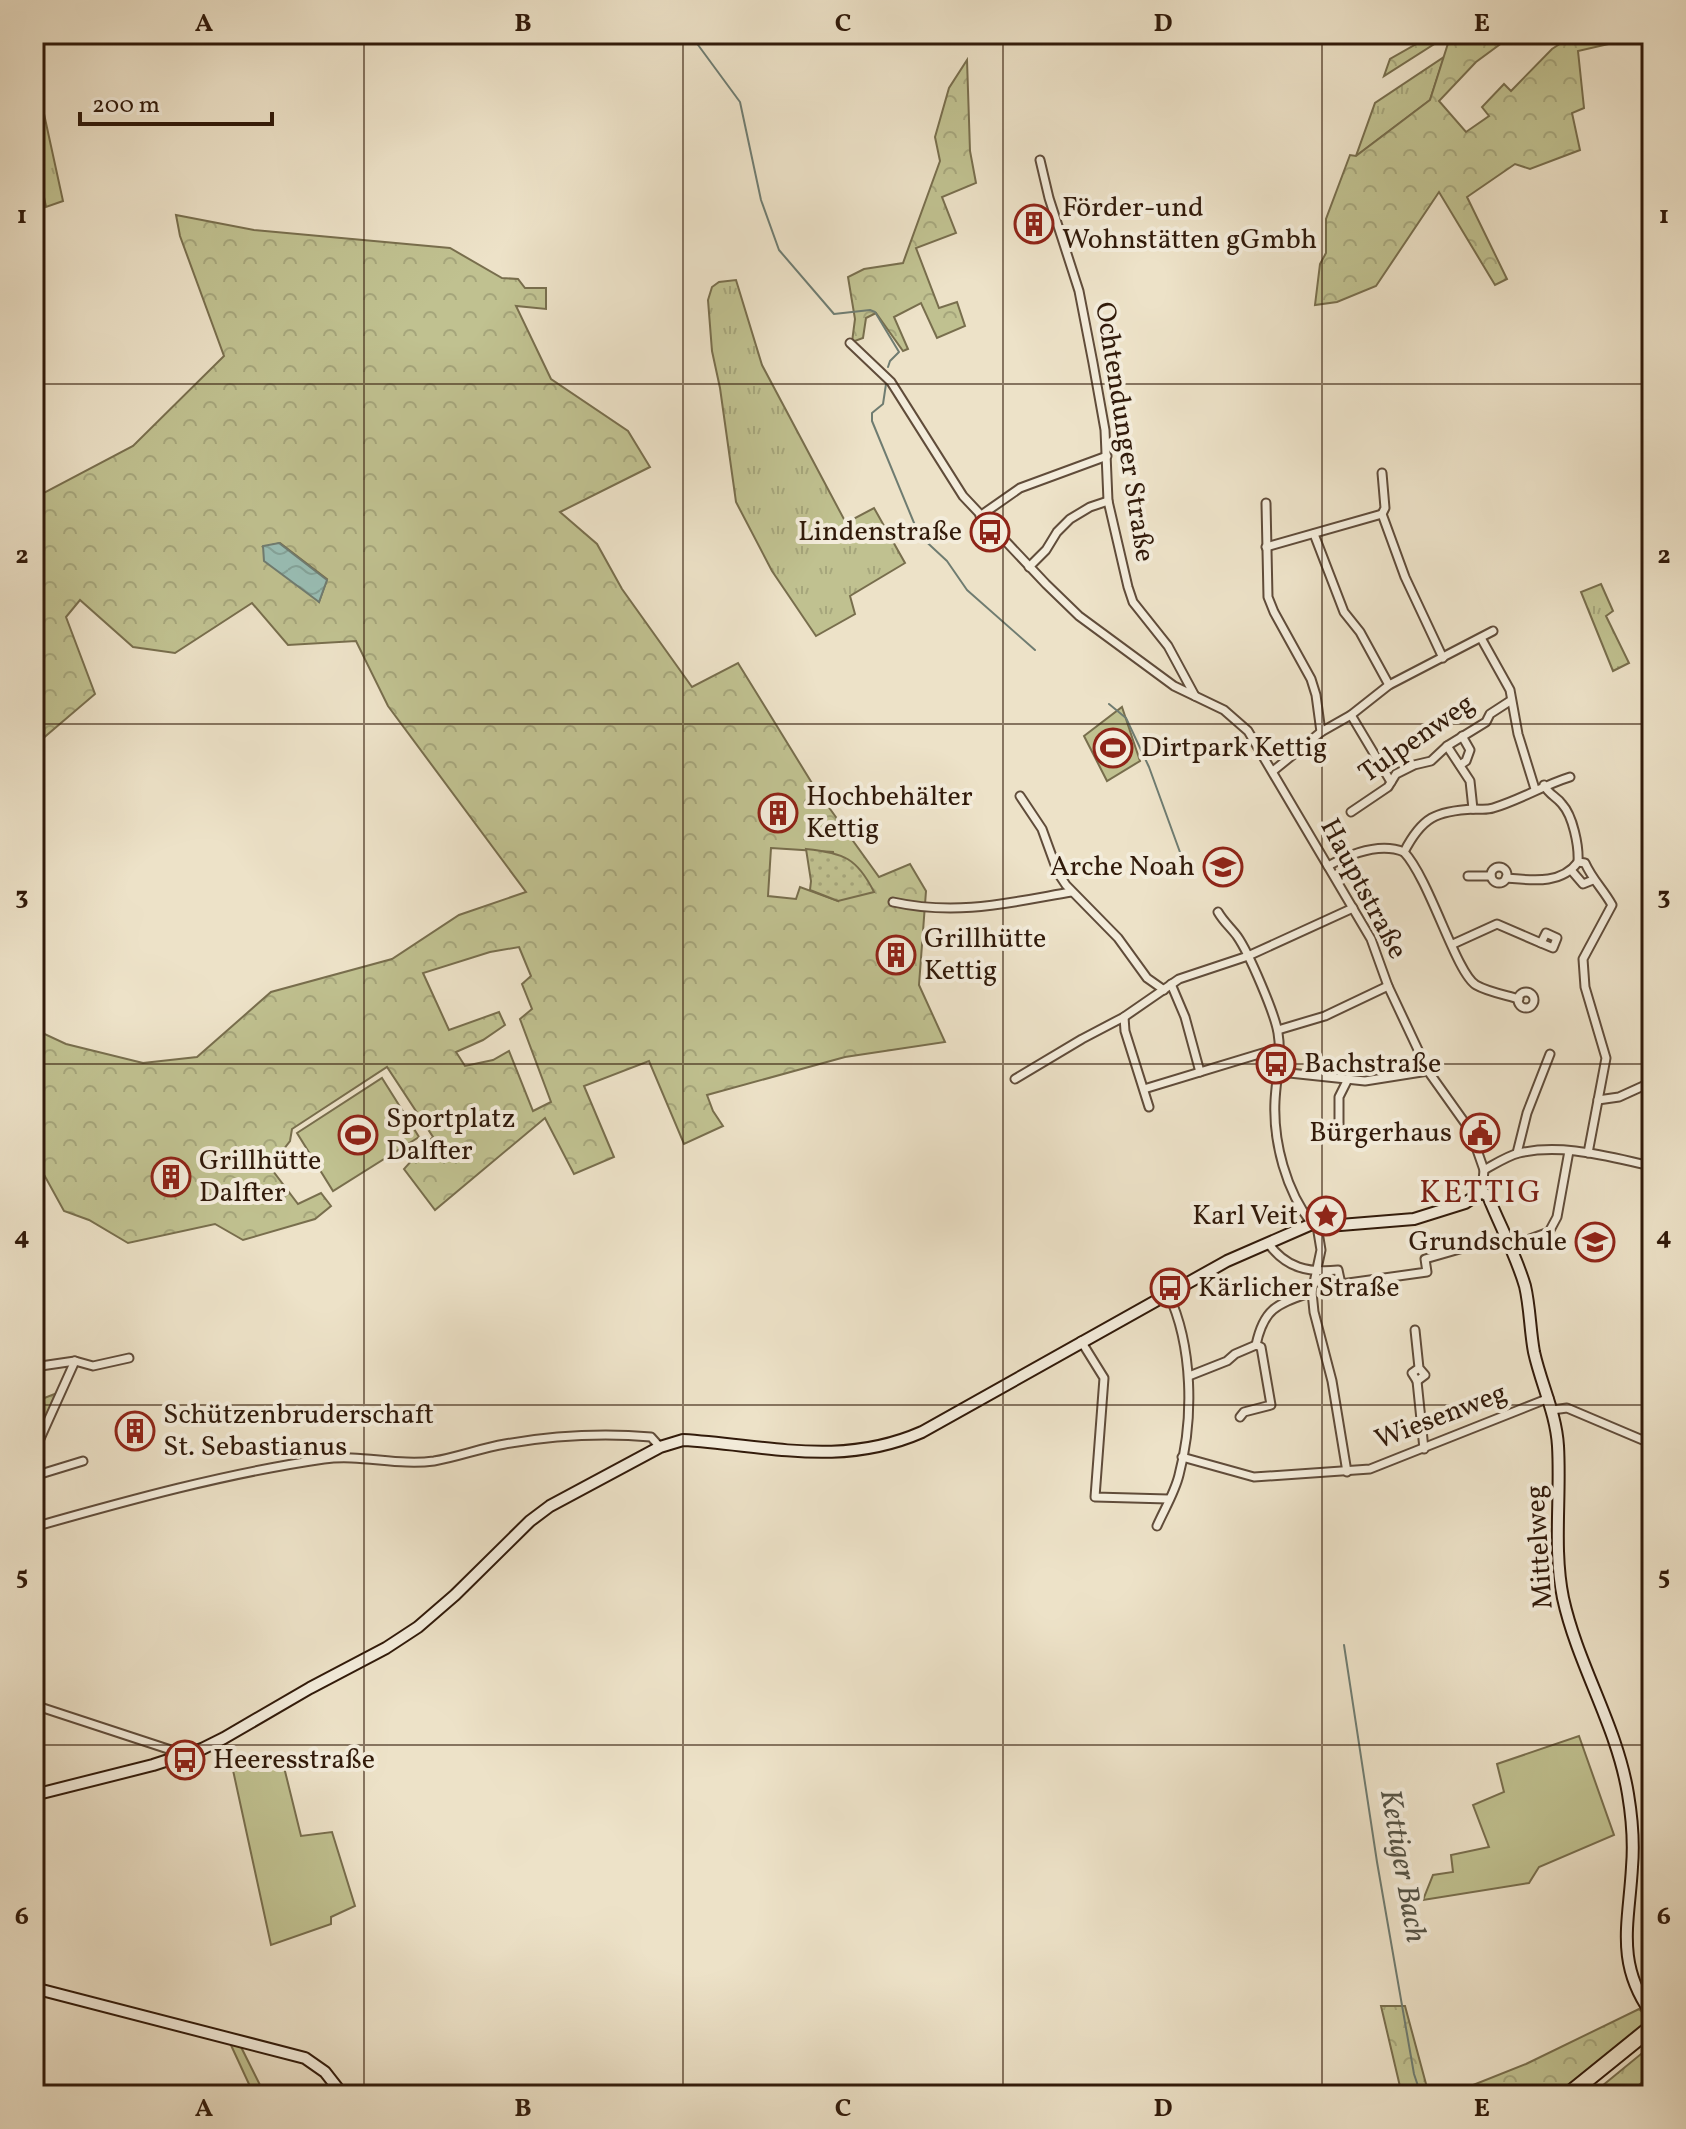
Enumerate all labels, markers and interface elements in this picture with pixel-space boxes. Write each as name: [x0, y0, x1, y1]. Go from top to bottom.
text: A: [195, 6, 214, 42]
text: B: [514, 6, 532, 42]
text: C: [835, 6, 851, 42]
text: D: [1153, 6, 1173, 42]
text: E: [1474, 6, 1490, 42]
scale bar: [80, 76, 272, 126]
text: 200 m: [92, 89, 160, 123]
place label: Förder-und Wohnstätten gGmbh: [1062, 189, 1317, 260]
text: 1: [17, 198, 27, 234]
text: 1: [1659, 198, 1669, 234]
building icon: Förder-und Wohnstätten gGmbh: [1013, 203, 1055, 245]
street label: Ochtendunger Straße: [1084, 299, 1164, 565]
bus stop icon: Lindenstraße: [969, 511, 1011, 553]
place label: Lindenstraße: [798, 513, 962, 552]
text: 2: [15, 538, 29, 574]
text: 2: [1657, 538, 1671, 574]
street label: Tulpenweg: [1351, 685, 1483, 793]
sports icon: Dirtpark Kettig: [1092, 727, 1134, 769]
place label: Dirtpark Kettig: [1141, 729, 1327, 768]
place label: Hochbehälter Kettig: [806, 778, 973, 849]
building icon: Hochbehälter Kettig: [757, 792, 799, 834]
street label: Hauptstraße: [1310, 812, 1416, 966]
school or university icon: Arche Noah: [1202, 846, 1244, 888]
place label: Arche Noah: [1050, 848, 1195, 887]
text: 3: [15, 879, 29, 915]
text: 3: [1657, 879, 1671, 915]
place label: Grillhütte Kettig: [924, 920, 1046, 991]
building icon: Grillhütte Kettig: [875, 934, 917, 976]
bus stop icon: Bachstraße: [1255, 1043, 1297, 1085]
place label: Bachstraße: [1304, 1045, 1441, 1084]
place label: Sportplatz Dalfter: [386, 1100, 515, 1171]
public building icon: Bürgerhaus: [1459, 1112, 1501, 1154]
sports icon: Sportplatz Dalfter: [337, 1114, 379, 1156]
place label: Bürgerhaus: [1309, 1114, 1452, 1153]
place label: Grillhütte Dalfter: [199, 1142, 321, 1213]
building icon: Grillhütte Dalfter: [150, 1156, 192, 1198]
district label: KETTIG: [1419, 1172, 1543, 1216]
place icon: Karl Veit: [1305, 1195, 1347, 1237]
place label: Karl Veit: [1192, 1197, 1298, 1236]
text: 4: [14, 1219, 30, 1255]
text: 4: [1656, 1219, 1672, 1255]
school or university icon: Grundschule: [1574, 1221, 1616, 1263]
place label: Grundschule: [1409, 1223, 1567, 1262]
bus stop icon: Kärlicher Straße: [1149, 1267, 1191, 1309]
place label: Kärlicher Straße: [1198, 1269, 1400, 1308]
street label: Wiesenweg: [1369, 1374, 1513, 1460]
place label: Schützenbruderschaft St. Sebastianus: [163, 1396, 434, 1467]
building icon: Schützenbruderschaft St. Sebastianus: [114, 1410, 156, 1452]
street label: Mittelweg: [1516, 1484, 1564, 1610]
text: 5: [16, 1559, 28, 1595]
text: 5: [1658, 1559, 1670, 1595]
bus stop icon: Heeresstraße: [164, 1739, 206, 1781]
place label: Heeresstraße: [213, 1741, 375, 1780]
water label: Kettiger Bach: [1368, 1786, 1436, 1946]
text: 6: [15, 1899, 29, 1935]
text: 6: [1657, 1899, 1671, 1935]
text: A: [195, 2091, 214, 2127]
text: B: [514, 2091, 532, 2127]
text: C: [835, 2091, 851, 2127]
text: D: [1153, 2091, 1173, 2127]
text: E: [1474, 2091, 1490, 2127]

